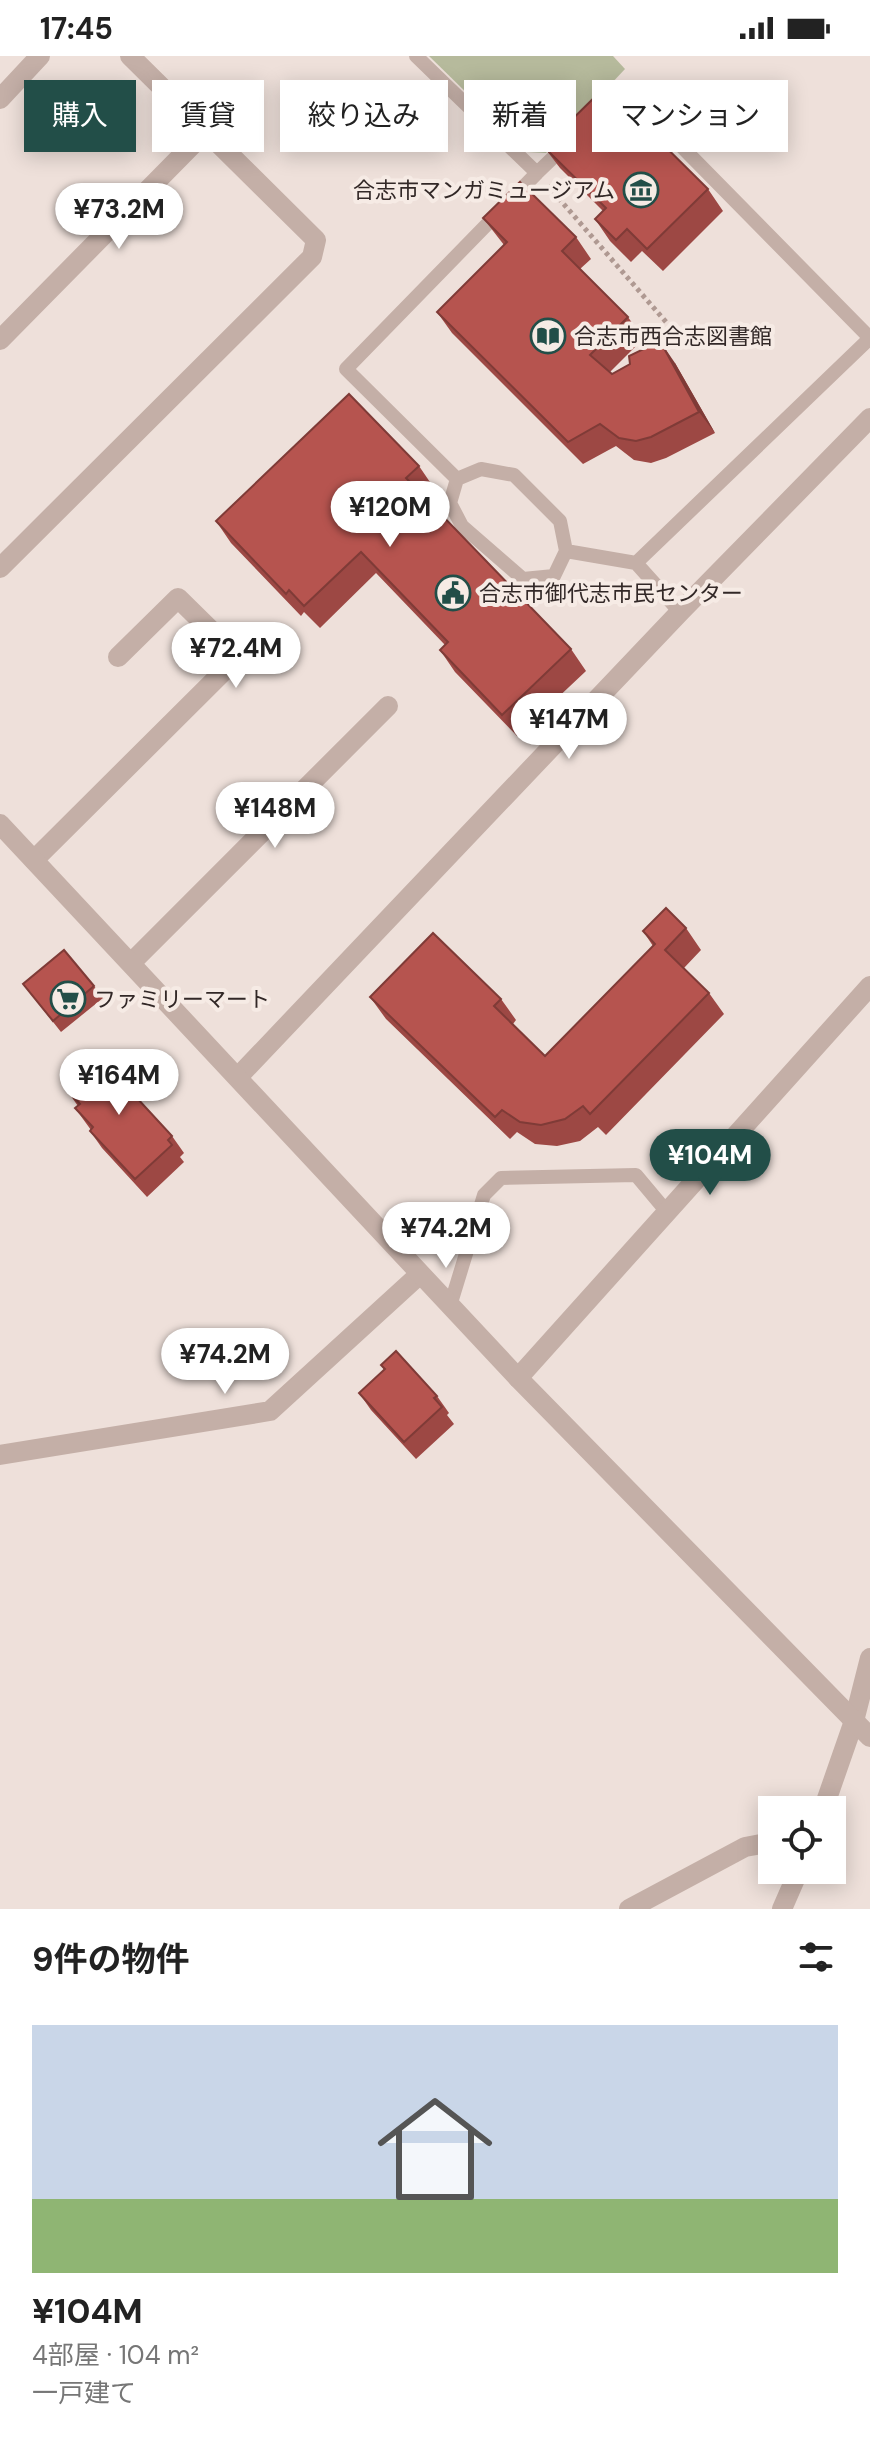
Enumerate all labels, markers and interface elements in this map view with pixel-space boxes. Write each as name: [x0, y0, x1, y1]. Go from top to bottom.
text: 17:45: [40, 9, 113, 48]
chip: 購入: [24, 80, 136, 152]
chip: 賃貸: [152, 80, 264, 152]
chip: 絞り込み: [280, 80, 448, 152]
chip: 新着: [464, 80, 576, 152]
chip: マンション: [592, 80, 788, 152]
museum icon: 合志市マンガミュージアム: [622, 171, 660, 209]
place label: 合志市マンガミュージアム: [353, 176, 615, 205]
pin: ¥73.2M: [54, 183, 184, 251]
text: ¥73.2M: [73, 192, 165, 226]
library icon: 合志市西合志図書館: [529, 317, 567, 355]
place label: 合志市西合志図書館: [574, 322, 772, 351]
pin: ¥120M: [334, 481, 446, 549]
text: ¥120M: [349, 490, 431, 524]
public building icon: 合志市御代志市民センター: [434, 574, 472, 612]
place label: 合志市御代志市民センター: [479, 579, 743, 608]
pin: ¥72.4M: [171, 622, 301, 690]
text: ¥72.4M: [190, 631, 282, 665]
pin: ¥147M: [513, 693, 625, 761]
text: ¥147M: [529, 702, 609, 736]
pin: ¥148M: [219, 782, 331, 850]
text: ¥148M: [234, 791, 316, 825]
supermarket icon: ファミリーマート: [49, 980, 87, 1018]
place label: ファミリーマート: [94, 985, 270, 1014]
pin: ¥164M: [63, 1049, 175, 1117]
text: ¥164M: [78, 1058, 160, 1092]
pin: ¥104M: [654, 1129, 766, 1197]
text: ¥104M: [668, 1138, 752, 1172]
pin: ¥74.2M: [381, 1202, 511, 1270]
text: ¥74.2M: [400, 1211, 492, 1245]
pin: ¥74.2M: [160, 1328, 290, 1396]
text: ¥74.2M: [179, 1337, 271, 1371]
map controls: [758, 1796, 846, 1884]
button: locate: [758, 1796, 846, 1884]
icon: filters: [794, 1935, 838, 1979]
text: 9件の物件: [32, 1937, 190, 1982]
icon: home: [363, 2077, 507, 2221]
text: ¥104M: [32, 2289, 143, 2334]
text: 4部屋 · 104 m²: [32, 2338, 199, 2372]
text: 一戸建て: [32, 2376, 136, 2410]

